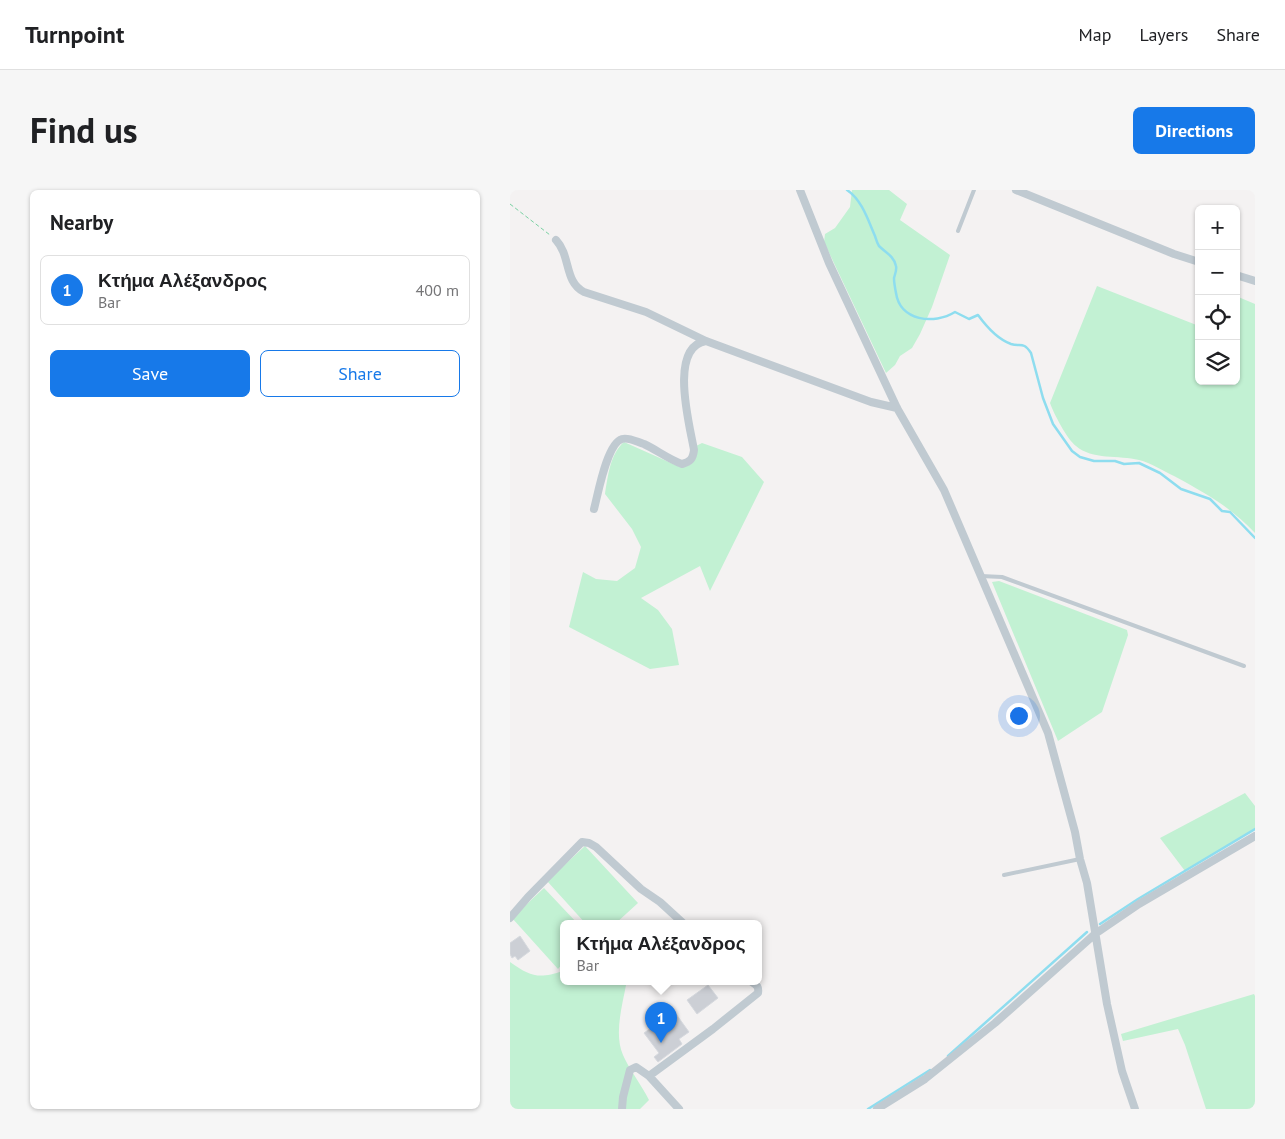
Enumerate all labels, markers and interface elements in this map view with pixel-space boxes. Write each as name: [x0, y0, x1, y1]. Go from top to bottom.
text: Turnpoint: [25, 19, 124, 50]
text: Map: [1079, 23, 1111, 46]
text: Layers: [1139, 23, 1188, 46]
text: Share: [1216, 23, 1260, 46]
text: Find us: [30, 107, 138, 153]
button: Directions: [1133, 107, 1255, 154]
map controls: [1195, 205, 1240, 385]
button: +: [1195, 205, 1240, 250]
text: Nearby: [50, 209, 113, 236]
button: −: [1195, 250, 1240, 295]
text: Κτήμα Αλέξανδρος: [98, 268, 267, 292]
text: 1: [62, 280, 72, 300]
text: 400 m: [416, 280, 459, 300]
text: Bar: [98, 292, 121, 312]
button: locate: [1195, 295, 1240, 340]
button: layers: [1195, 340, 1240, 385]
button: Save: [50, 350, 250, 397]
button: Share: [260, 350, 460, 397]
your location: [1006, 703, 1032, 729]
popup: [560, 920, 762, 985]
text: Κτήμα Αλέξανδρος: [576, 931, 746, 955]
text: Bar: [576, 955, 599, 975]
pin: 1: [645, 1002, 677, 1043]

